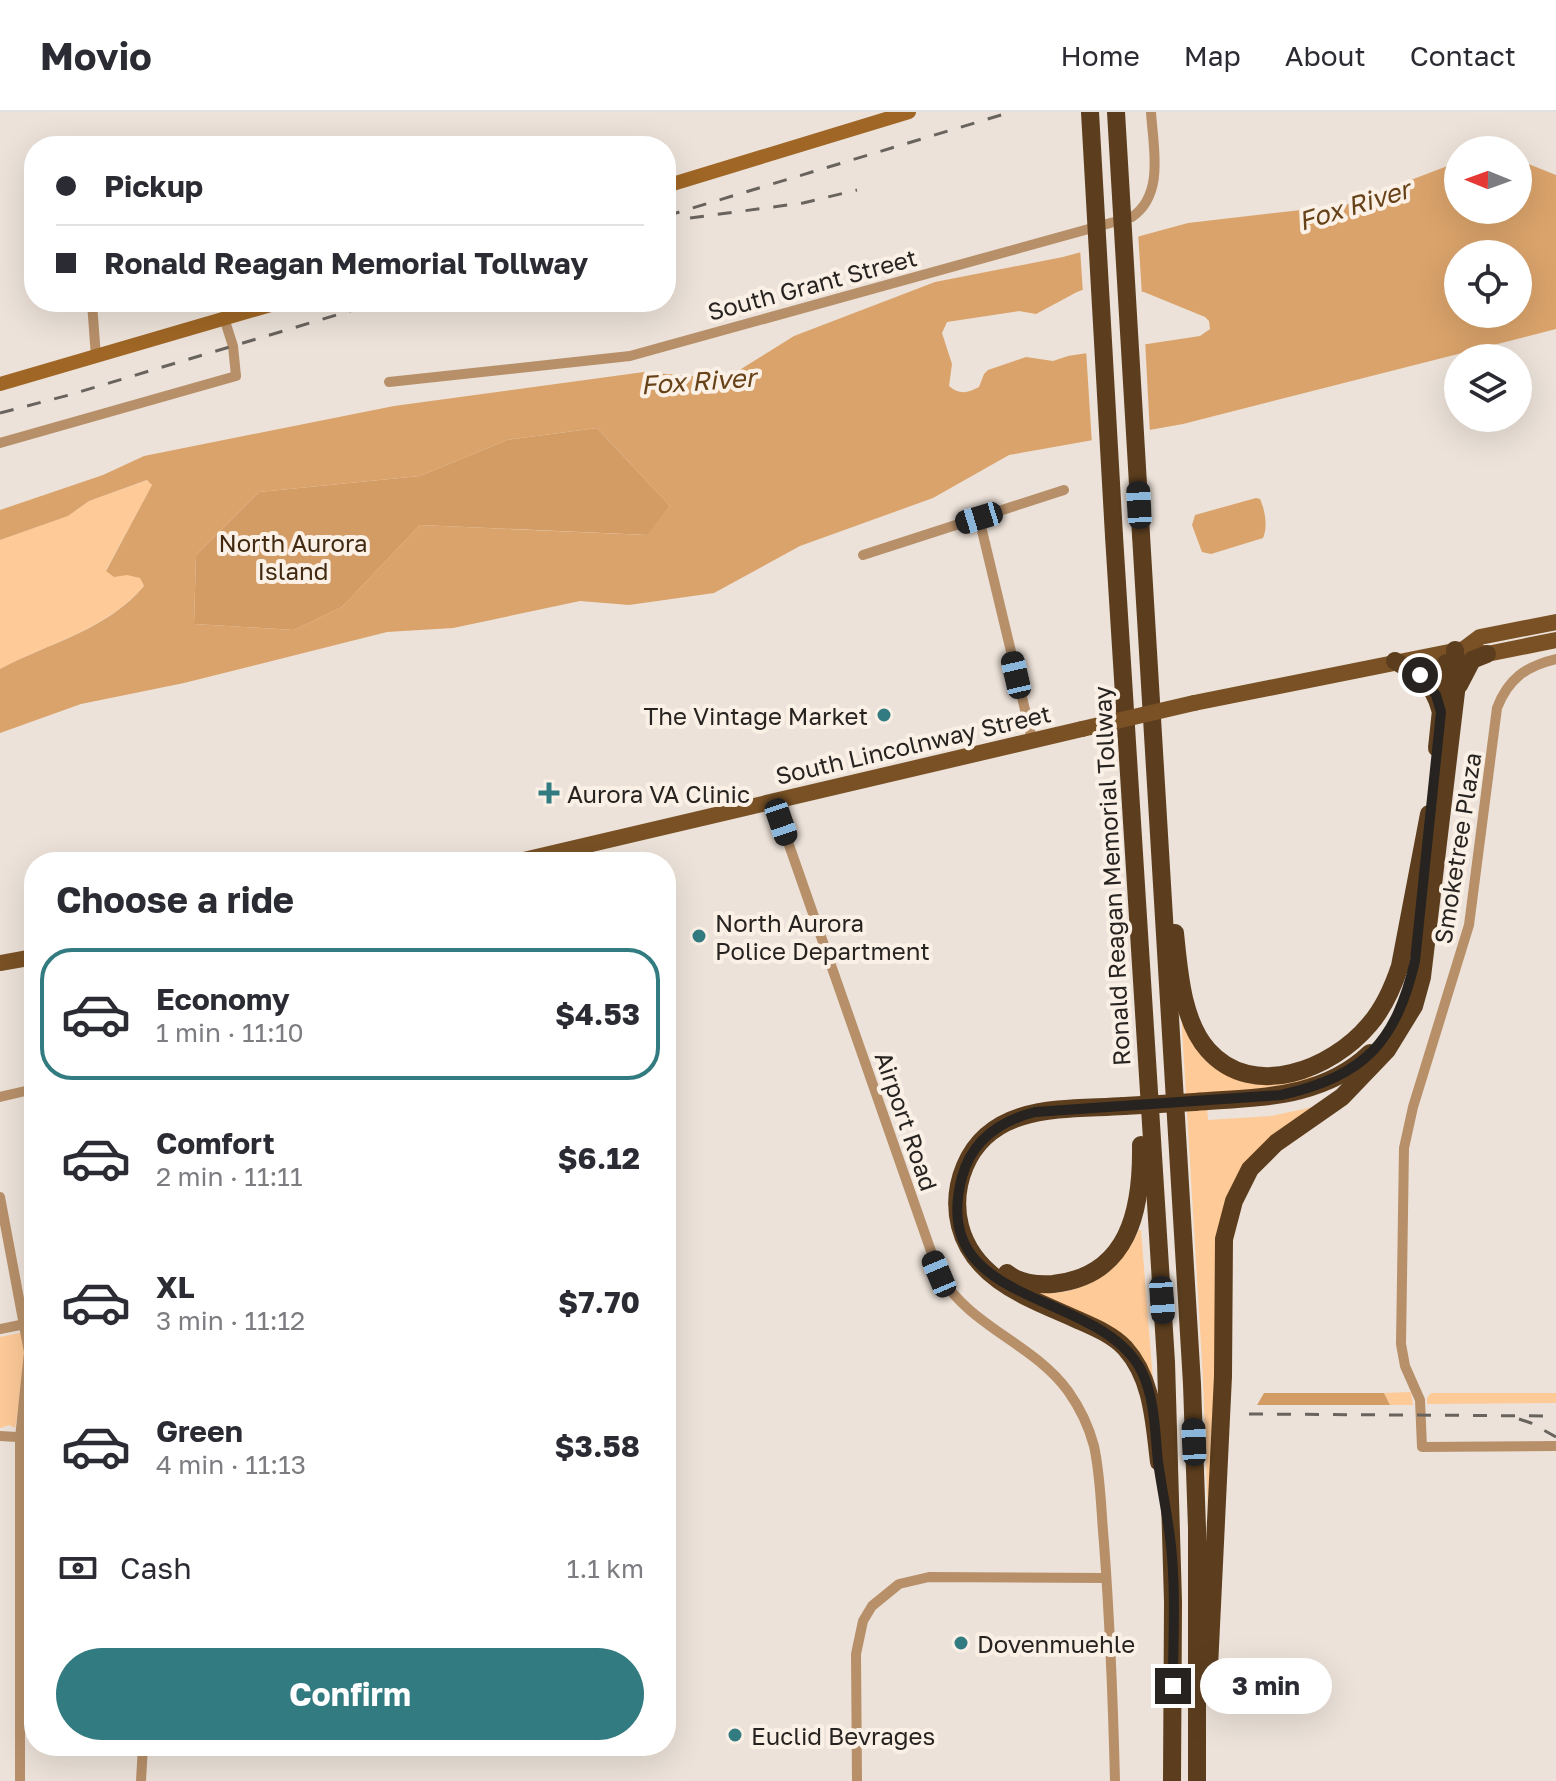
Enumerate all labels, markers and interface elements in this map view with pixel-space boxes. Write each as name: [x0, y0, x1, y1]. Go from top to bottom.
text: Movio: [40, 33, 152, 78]
text: Home: [1061, 39, 1140, 72]
text: Map: [1184, 39, 1241, 72]
text: About: [1285, 39, 1366, 72]
text: Contact: [1410, 39, 1516, 72]
north arrow: [1444, 136, 1532, 224]
map controls: [1444, 136, 1532, 432]
text: Pickup: [104, 168, 203, 204]
water label: Fox River: [1294, 172, 1417, 237]
button: locate: [1444, 240, 1532, 328]
street label: South Grant Street: [704, 242, 920, 326]
text: Ronald Reagan Memorial Tollway: [104, 245, 588, 281]
button: layers: [1444, 344, 1532, 432]
water label: Fox River: [640, 361, 760, 400]
car: [1126, 480, 1152, 530]
car: [953, 500, 1005, 536]
park label: North Aurora Island: [218, 528, 368, 585]
car: [999, 649, 1033, 701]
route start: [1402, 657, 1438, 693]
street label: Ronald Reagan Memorial Tollway: [1087, 685, 1135, 1067]
street label: South Lincolnway Street: [772, 698, 1054, 790]
place label: The Vintage Market: [643, 701, 868, 730]
marker: The Vintage Market: [875, 706, 893, 724]
street label: Smoketree Plaza: [1428, 750, 1486, 946]
place label: Aurora VA Clinic: [567, 779, 750, 808]
marker: Aurora VA Clinic: [538, 782, 560, 804]
car: [762, 795, 800, 849]
text: Choose a ride: [56, 878, 294, 921]
place label: North Aurora Police Department: [715, 908, 930, 965]
marker: North Aurora Police Department: [690, 927, 708, 945]
icon: car: [60, 978, 132, 1050]
text: Economy: [156, 981, 290, 1017]
text: $4.53: [555, 996, 640, 1032]
text: 1 min · 11:10: [156, 1017, 304, 1048]
street label: Airport Road: [870, 1048, 944, 1194]
icon: car: [60, 1122, 132, 1194]
text: Comfort: [156, 1125, 275, 1161]
text: $6.12: [558, 1140, 640, 1176]
text: 2 min · 11:11: [156, 1161, 303, 1192]
car: [919, 1247, 959, 1301]
icon: car: [60, 1266, 132, 1338]
text: XL: [156, 1269, 195, 1305]
car: [1148, 1275, 1176, 1325]
text: $7.70: [558, 1284, 640, 1320]
text: 3 min · 11:12: [156, 1305, 305, 1336]
icon: car: [60, 1410, 132, 1482]
text: Green: [156, 1413, 243, 1449]
car: [1181, 1418, 1207, 1466]
text: $3.58: [555, 1428, 640, 1464]
text: 4 min · 11:13: [156, 1449, 306, 1480]
icon: cash: [56, 1546, 100, 1590]
text: Cash: [120, 1550, 192, 1586]
text: 1.1 km: [567, 1553, 644, 1584]
place label: Dovenmuehle: [977, 1629, 1135, 1658]
marker: Dovenmuehle: [952, 1634, 970, 1652]
button: Confirm: [56, 1648, 644, 1740]
callout: 3 min: [1201, 1658, 1333, 1714]
route end: [1155, 1668, 1191, 1704]
text: 3 min: [1232, 1670, 1300, 1701]
place label: Euclid Bevrages: [751, 1721, 935, 1750]
marker: Euclid Bevrages: [726, 1726, 744, 1744]

